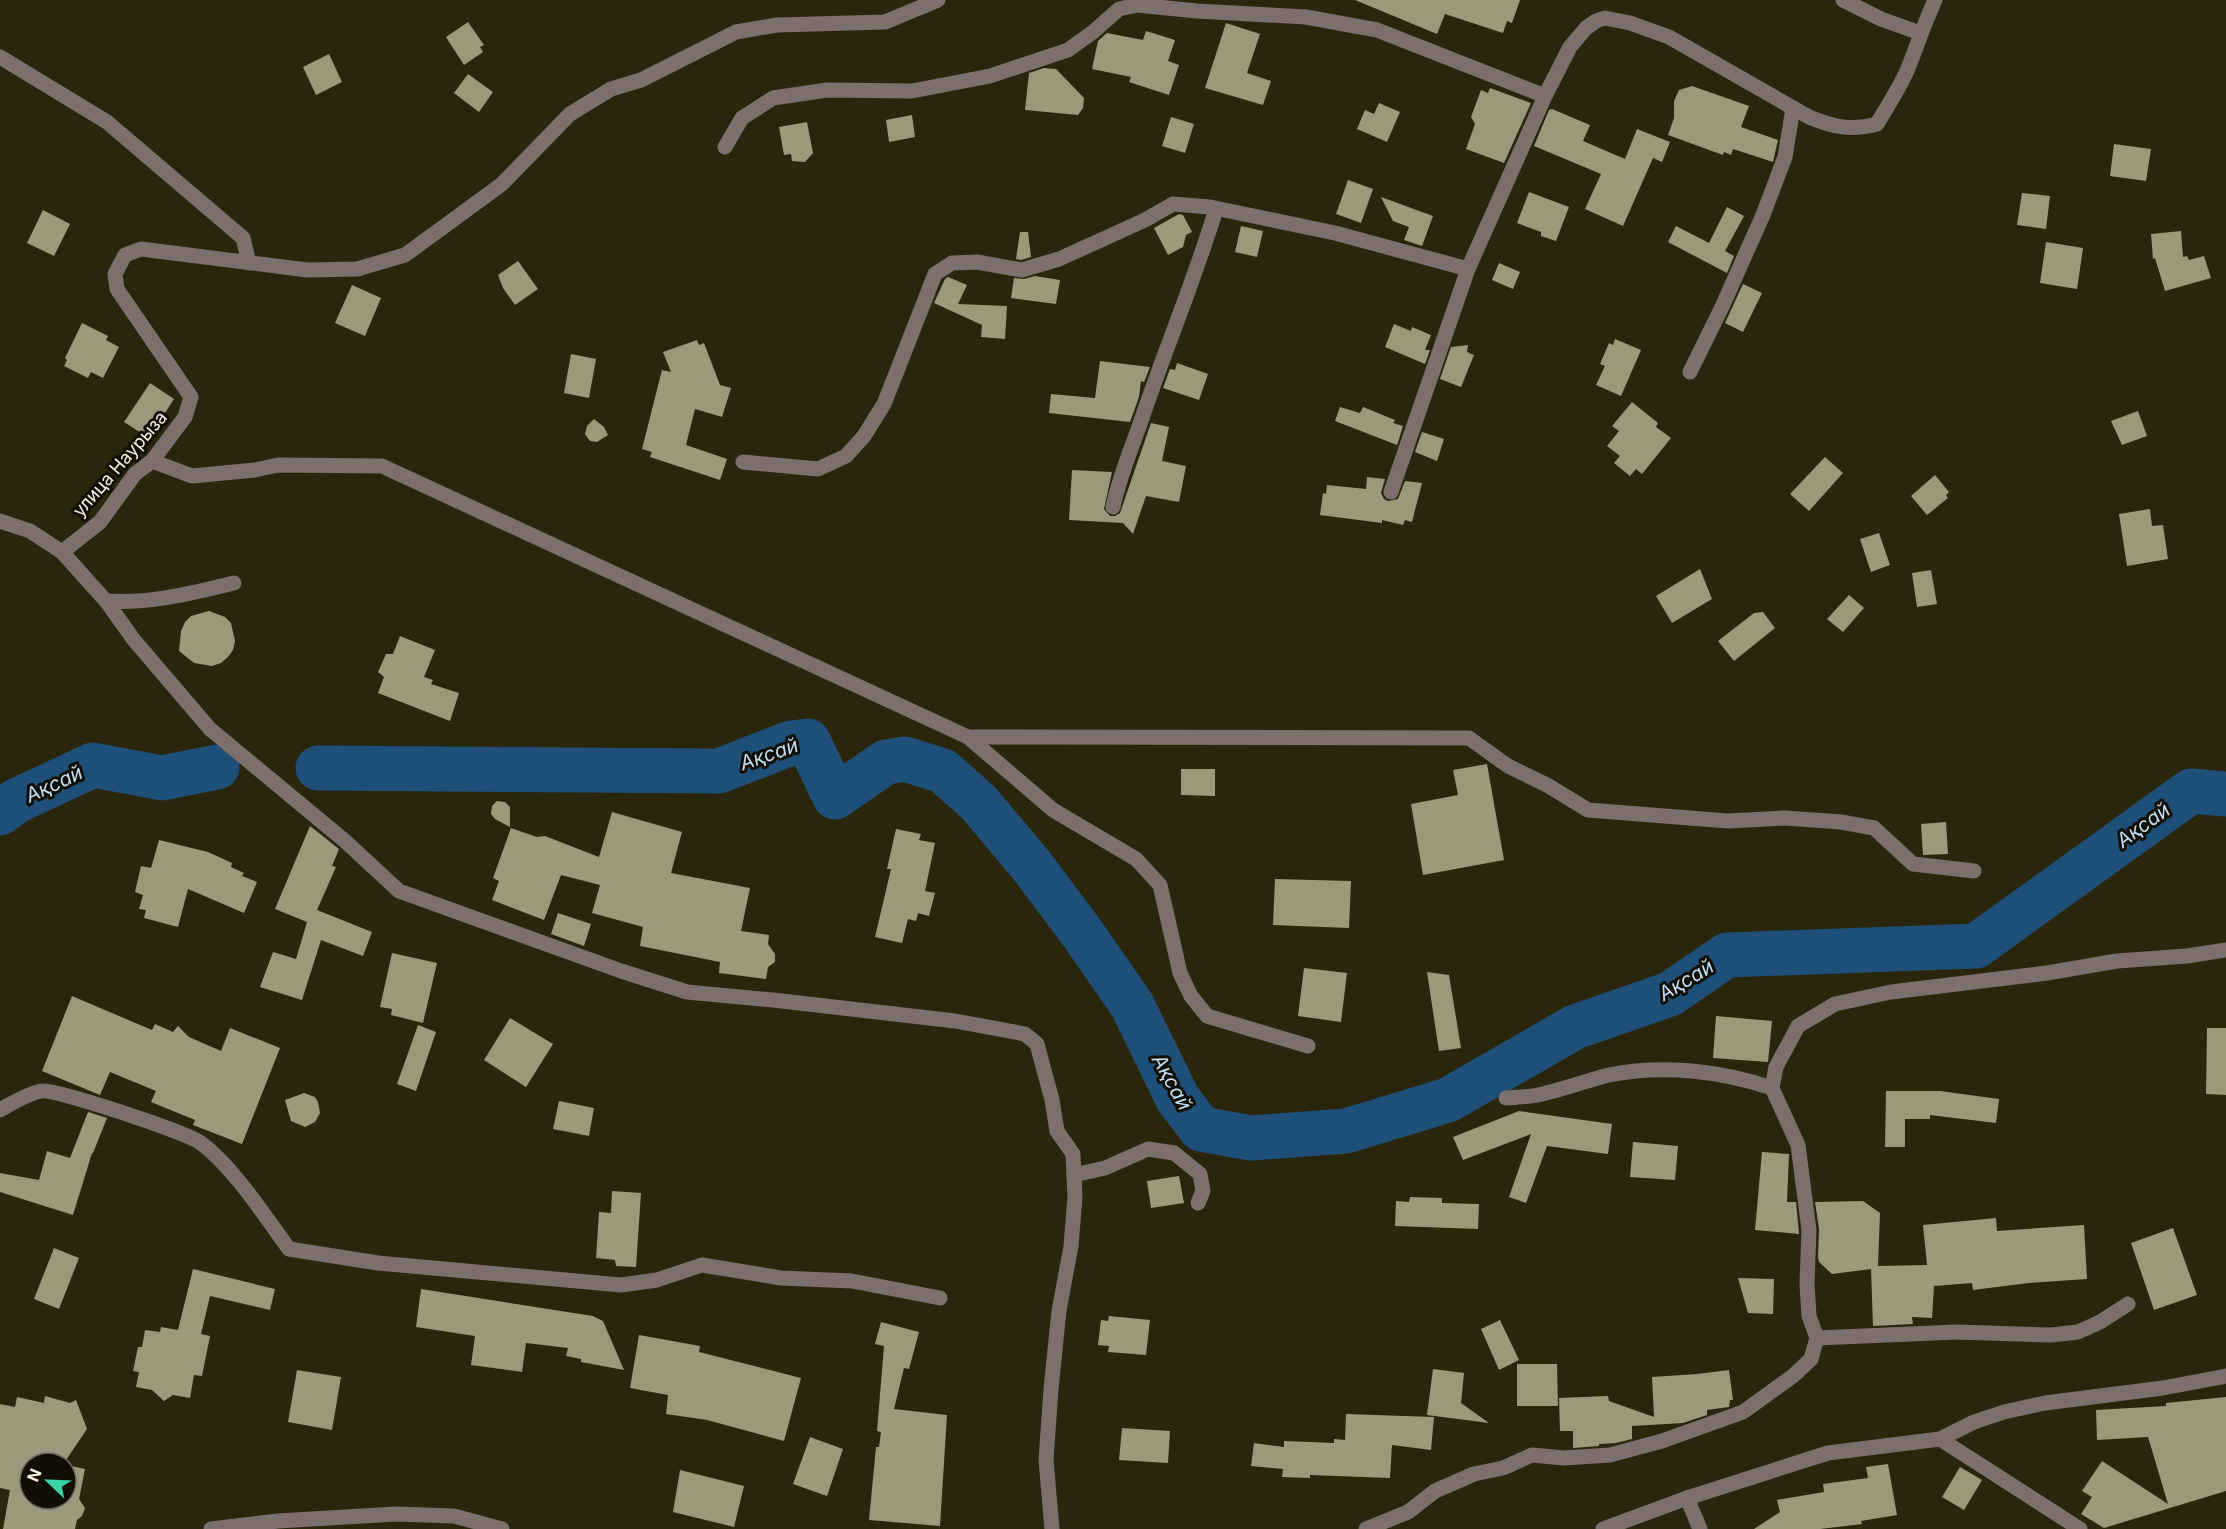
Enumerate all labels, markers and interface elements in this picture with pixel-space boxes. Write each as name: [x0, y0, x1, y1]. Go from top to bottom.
street label: улица Наурыза: [68, 407, 171, 521]
water label: Ақсай: [736, 733, 802, 775]
water label: Ақсай: [21, 760, 87, 808]
water label: Ақсай: [2111, 797, 2175, 853]
water label: Ақсай: [1653, 954, 1718, 1006]
water label: Ақсай: [1146, 1049, 1197, 1114]
north arrow: [18, 1451, 78, 1511]
text: N: [23, 1466, 46, 1485]

